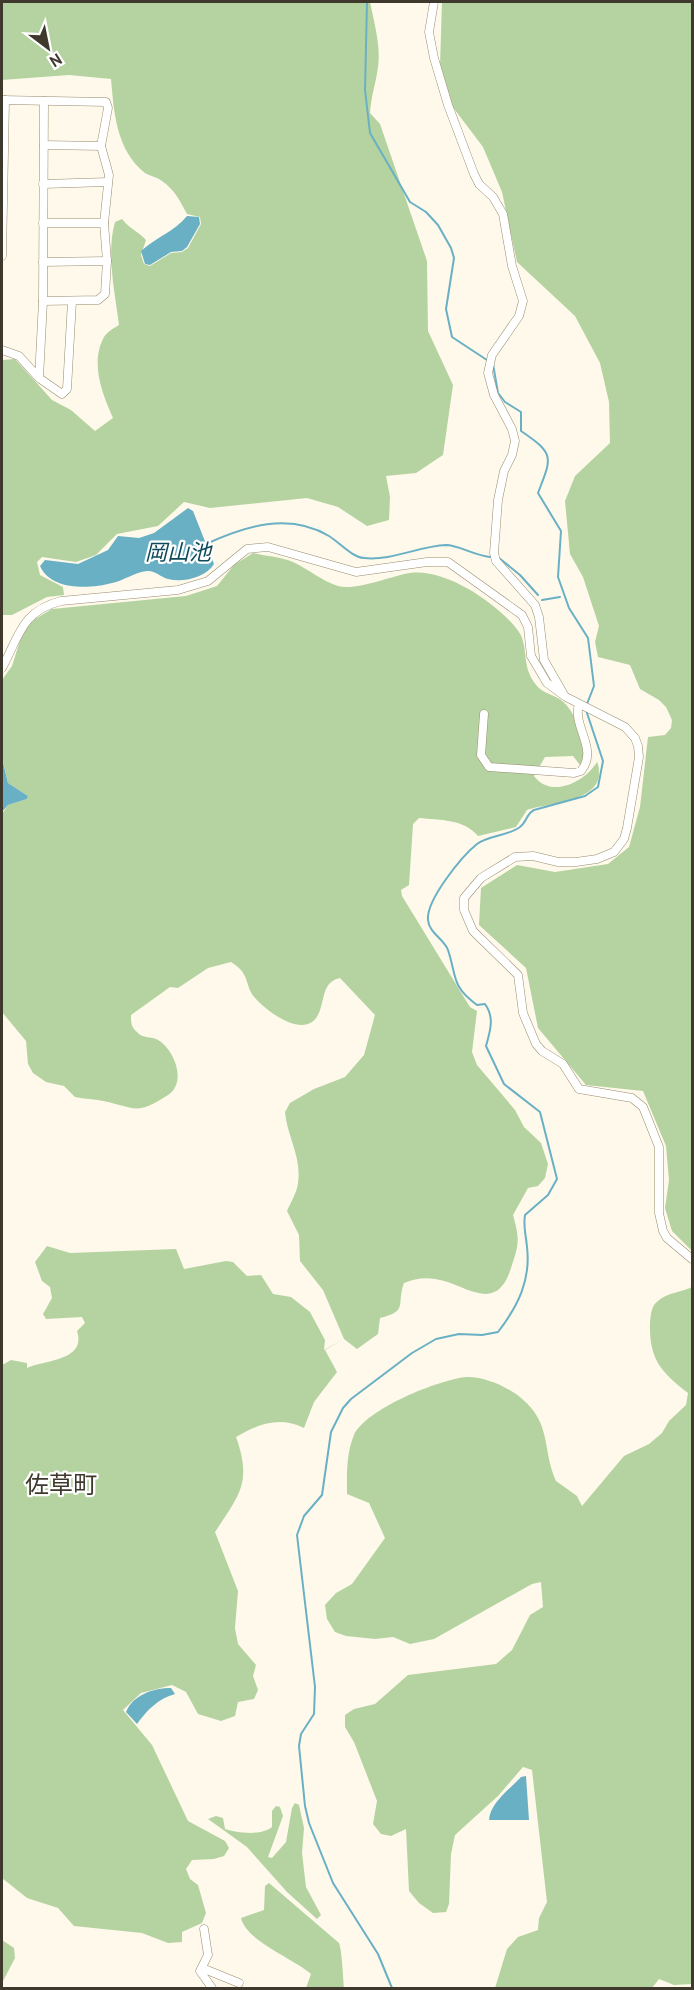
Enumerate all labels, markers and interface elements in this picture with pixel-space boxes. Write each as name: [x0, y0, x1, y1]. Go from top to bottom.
north arrow: [18, 18, 78, 78]
text: N: [46, 49, 66, 72]
water label: 岡山池: [145, 538, 213, 566]
district label: 佐草町: [25, 1469, 97, 1500]

